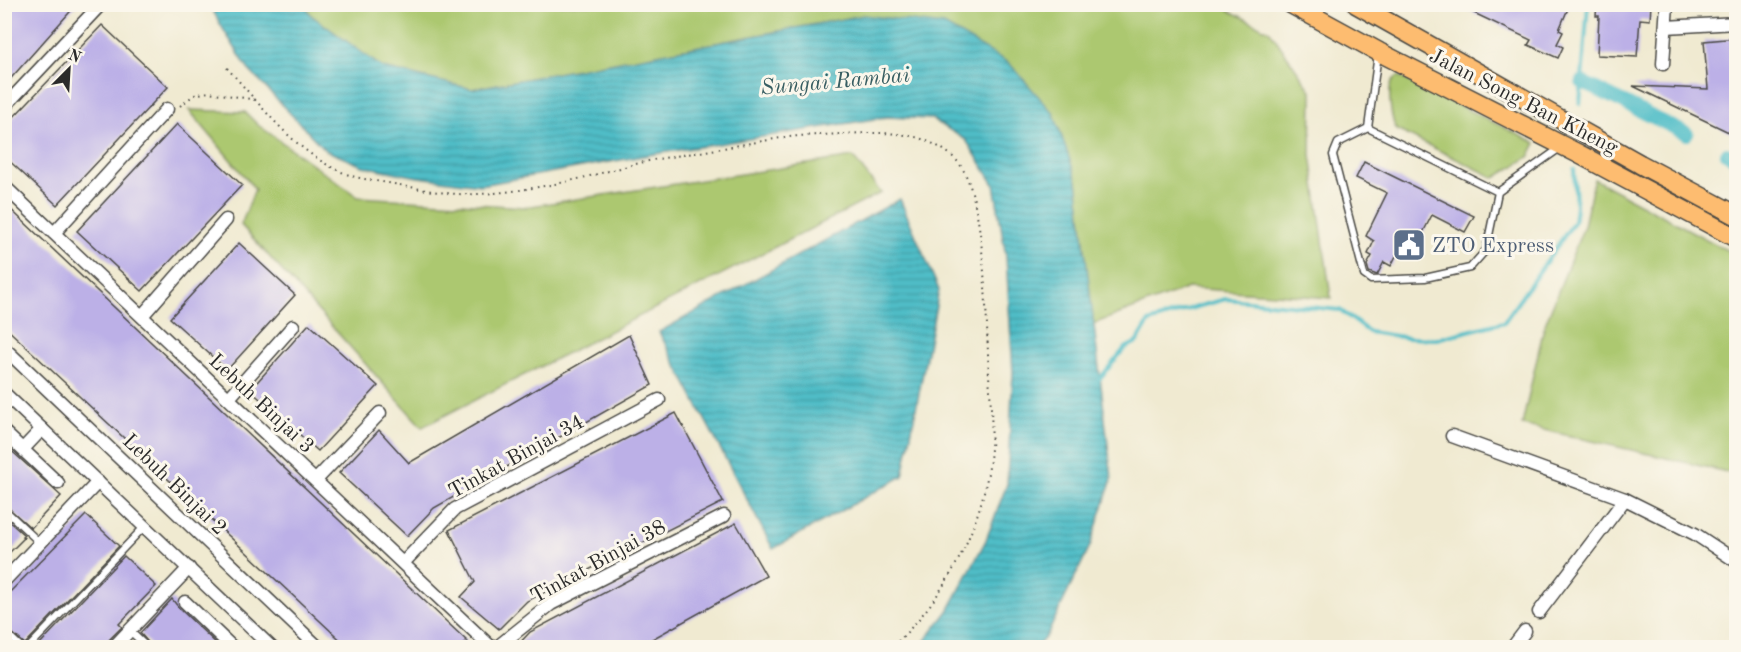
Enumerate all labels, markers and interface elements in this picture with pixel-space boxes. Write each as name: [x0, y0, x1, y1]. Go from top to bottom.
north arrow: [39, 39, 99, 99]
street label: Jalan Song Ban Kheng: [1426, 46, 1622, 159]
text: N: [65, 47, 84, 67]
water label: Sungai Rambai: [760, 64, 911, 99]
public building icon: ZTO Express: [1391, 227, 1427, 263]
place label: ZTO Express: [1432, 236, 1554, 257]
street label: Lebuh Binjai 3: [204, 350, 318, 458]
street label: Tinkat Binjai 34: [446, 412, 588, 503]
street label: Lebuh Binjai 2: [118, 431, 230, 540]
street label: Tinkat Binjai 38: [528, 517, 670, 608]

